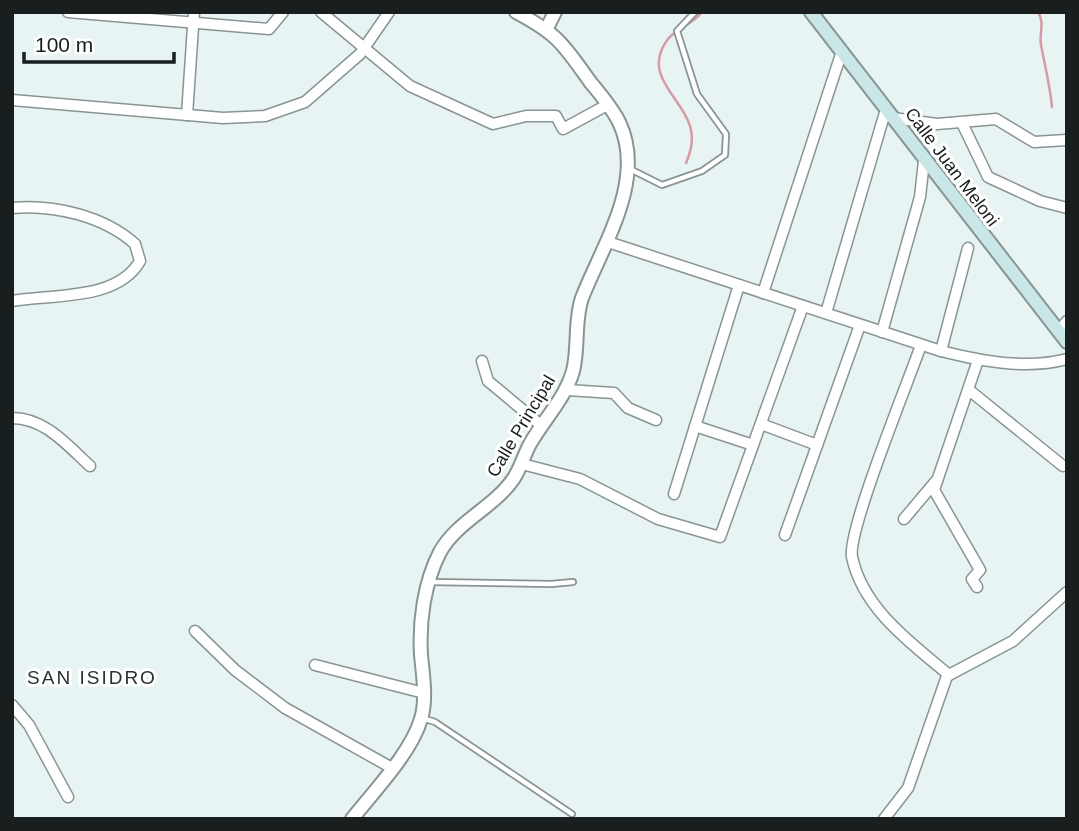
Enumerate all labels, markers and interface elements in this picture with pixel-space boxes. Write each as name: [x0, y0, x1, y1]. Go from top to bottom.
scale bar: [24, 21, 175, 65]
text: 100 m: [35, 33, 93, 56]
street label: Calle Juan Meloni: [901, 104, 1003, 230]
street label: Calle Principal: [483, 372, 559, 480]
district label: SAN ISIDRO: [27, 667, 157, 688]

